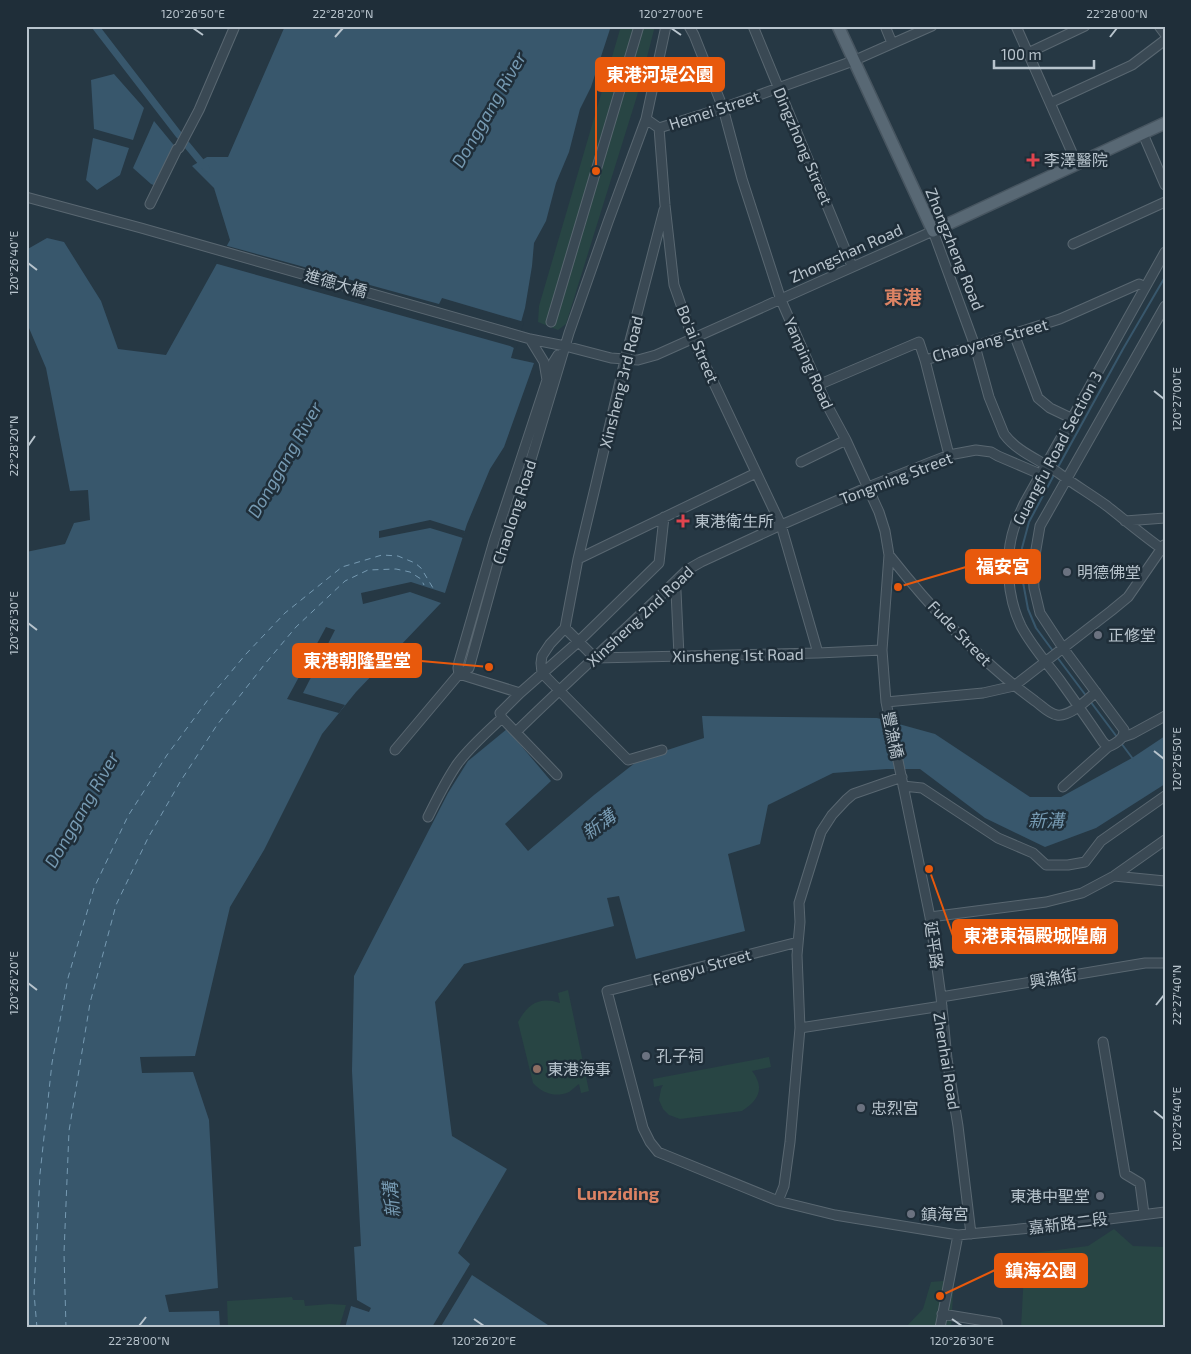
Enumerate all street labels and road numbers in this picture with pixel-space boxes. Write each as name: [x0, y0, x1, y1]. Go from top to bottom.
street label: Dingzhong Street: [770, 84, 837, 207]
street label: Hemei Street: [666, 86, 761, 133]
street label: Zhongzheng Road: [922, 185, 989, 313]
street label: Zhongshan Road: [786, 219, 905, 286]
street label: 進德大橋: [303, 265, 370, 300]
street label: Bo'ai Street: [674, 302, 723, 386]
street label: Xinsheng 3rd Road: [595, 314, 646, 450]
street label: Yanping Road: [781, 314, 838, 412]
street label: Chaoyang Street: [930, 314, 1050, 365]
street label: Guangfu Road Section 3: [1008, 368, 1105, 528]
street label: Tongming Street: [837, 447, 955, 508]
street label: Chaolong Road: [488, 457, 539, 567]
street label: Xinsheng 2nd Road: [582, 561, 697, 670]
street label: Fude Street: [925, 596, 996, 669]
street label: Xinsheng 1st Road: [672, 644, 804, 665]
street label: 豐漁橋: [879, 709, 908, 760]
street label: 延平路: [922, 920, 947, 970]
street label: Fengyu Street: [651, 944, 753, 989]
street label: 興漁街: [1028, 964, 1078, 991]
street label: Zhenhai Road: [930, 1011, 965, 1111]
street label: 嘉新路二段: [1027, 1208, 1109, 1237]

